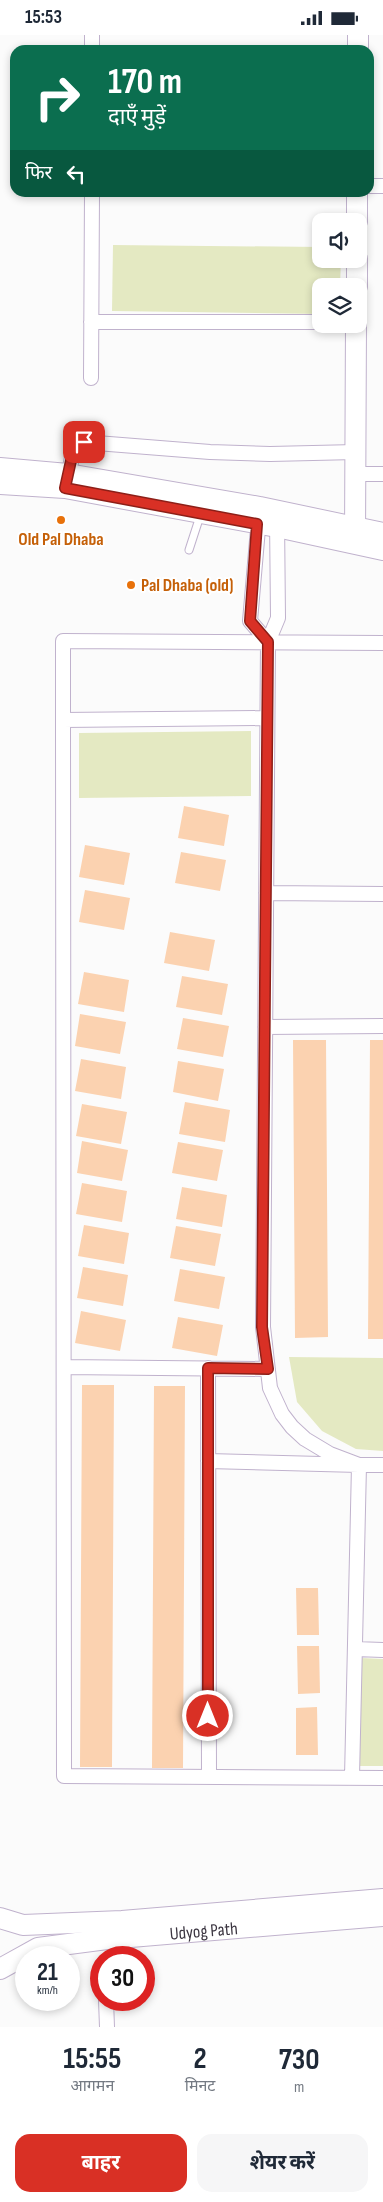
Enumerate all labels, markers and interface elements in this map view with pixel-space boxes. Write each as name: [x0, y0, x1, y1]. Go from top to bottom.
text: 15:53: [25, 6, 62, 29]
text: 170 m: [108, 61, 182, 104]
icon: right: [25, 65, 90, 130]
text: दाएँ मुड़ें: [108, 104, 166, 131]
icon: left: [62, 160, 90, 188]
text: फिर: [25, 162, 52, 185]
map controls: [312, 213, 367, 333]
button: sound: [312, 213, 367, 268]
button: layers: [312, 278, 367, 333]
pin: [63, 421, 105, 463]
icon: arrive: [70, 428, 98, 456]
marker: Old Pal Dhaba: [55, 514, 67, 526]
place label: Old Pal Dhaba: [18, 529, 104, 550]
place label: Pal Dhaba (old): [141, 575, 233, 596]
marker: Pal Dhaba (old): [125, 579, 137, 591]
position arrow: [181, 1689, 233, 1741]
street label: Udyog Path: [169, 1918, 239, 1944]
speed limit sign: 30: [90, 1946, 155, 2011]
text: 21: [37, 1957, 58, 1988]
text: km/h: [37, 1983, 58, 1998]
text: 15:55: [63, 2041, 121, 2077]
text: 2: [194, 2041, 207, 2077]
text: 730: [279, 2042, 320, 2078]
text: आगमन: [70, 2077, 114, 2096]
text: मिनट: [185, 2077, 215, 2096]
text: m: [294, 2078, 304, 2097]
button: बाहर: [15, 2134, 187, 2192]
button: शेयर करें: [197, 2134, 368, 2192]

